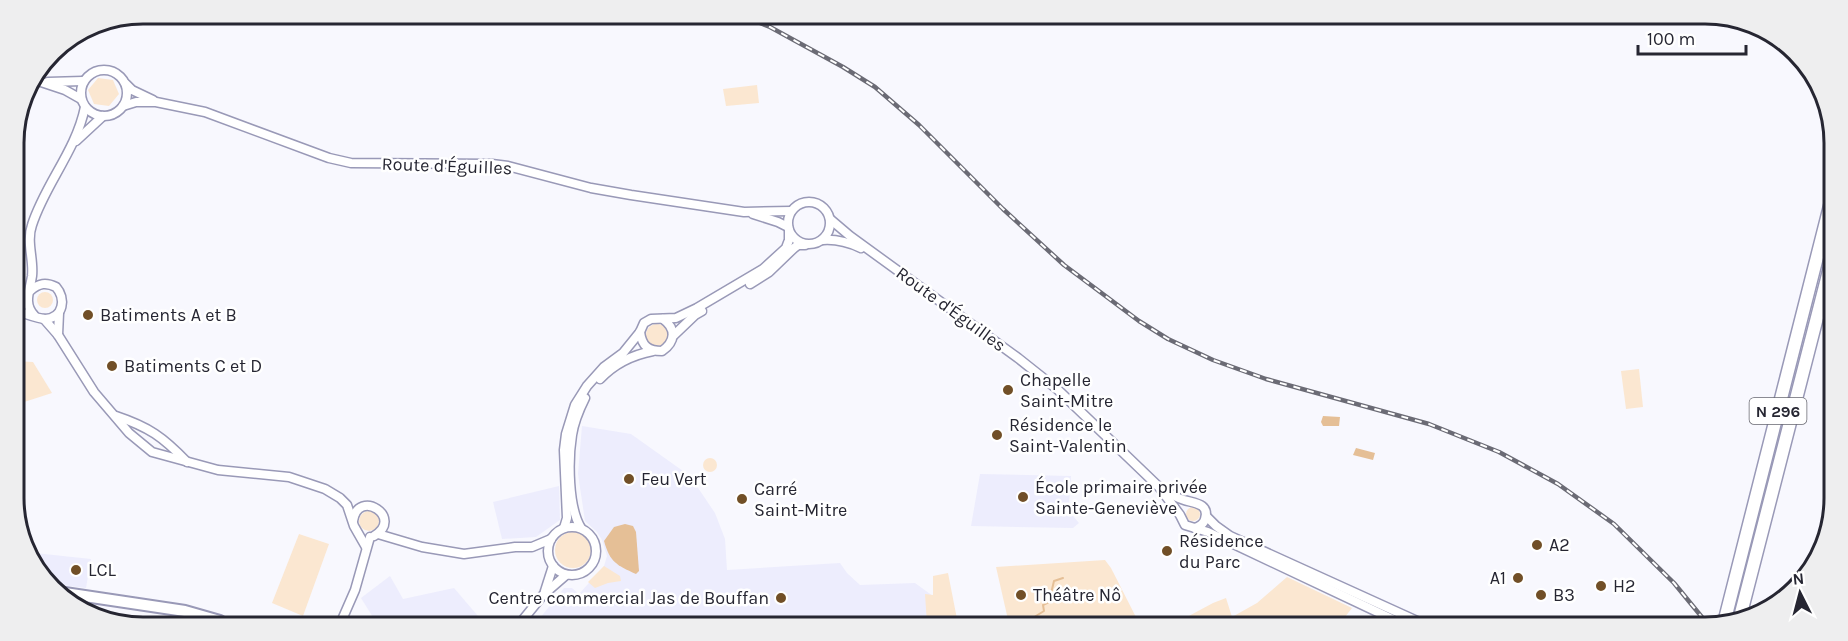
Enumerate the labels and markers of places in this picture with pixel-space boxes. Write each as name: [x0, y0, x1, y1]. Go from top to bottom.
place label: Batiments A et B: [100, 304, 237, 326]
marker: Batiments A et B: [81, 308, 95, 322]
place label: Batiments C et D: [124, 355, 262, 377]
marker: Batiments C et D: [105, 359, 119, 373]
place label: Chapelle Saint-Mitre: [1020, 369, 1113, 412]
marker: Chapelle Saint-Mitre: [1001, 383, 1015, 397]
place label: Résidence le Saint-Valentin: [1009, 414, 1127, 457]
marker: Résidence le Saint-Valentin: [990, 428, 1004, 442]
place label: Feu Vert: [641, 468, 707, 490]
marker: Feu Vert: [622, 472, 636, 486]
place label: École primaire privée Sainte-Geneviève: [1035, 475, 1207, 519]
place label: Carré Saint-Mitre: [754, 478, 847, 521]
marker: École primaire privée Sainte-Geneviève: [1016, 490, 1030, 504]
marker: Carré Saint-Mitre: [735, 492, 749, 506]
place label: Résidence du Parc: [1179, 530, 1263, 573]
place label: A2: [1549, 534, 1570, 556]
marker: A2: [1530, 538, 1544, 552]
marker: Résidence du Parc: [1160, 544, 1174, 558]
place label: LCL: [88, 559, 116, 581]
marker: LCL: [69, 563, 83, 577]
place label: A1: [1490, 567, 1506, 589]
marker: A1: [1511, 571, 1525, 585]
place label: H2: [1613, 575, 1635, 597]
marker: H2: [1594, 579, 1608, 593]
place label: Théâtre Nô: [1033, 584, 1121, 606]
place label: B3: [1553, 584, 1575, 606]
place label: Centre commercial Jas de Bouffan: [489, 587, 769, 609]
marker: Théâtre Nô: [1014, 588, 1028, 602]
marker: B3: [1534, 588, 1548, 602]
marker: Centre commercial Jas de Bouffan: [774, 591, 788, 605]

